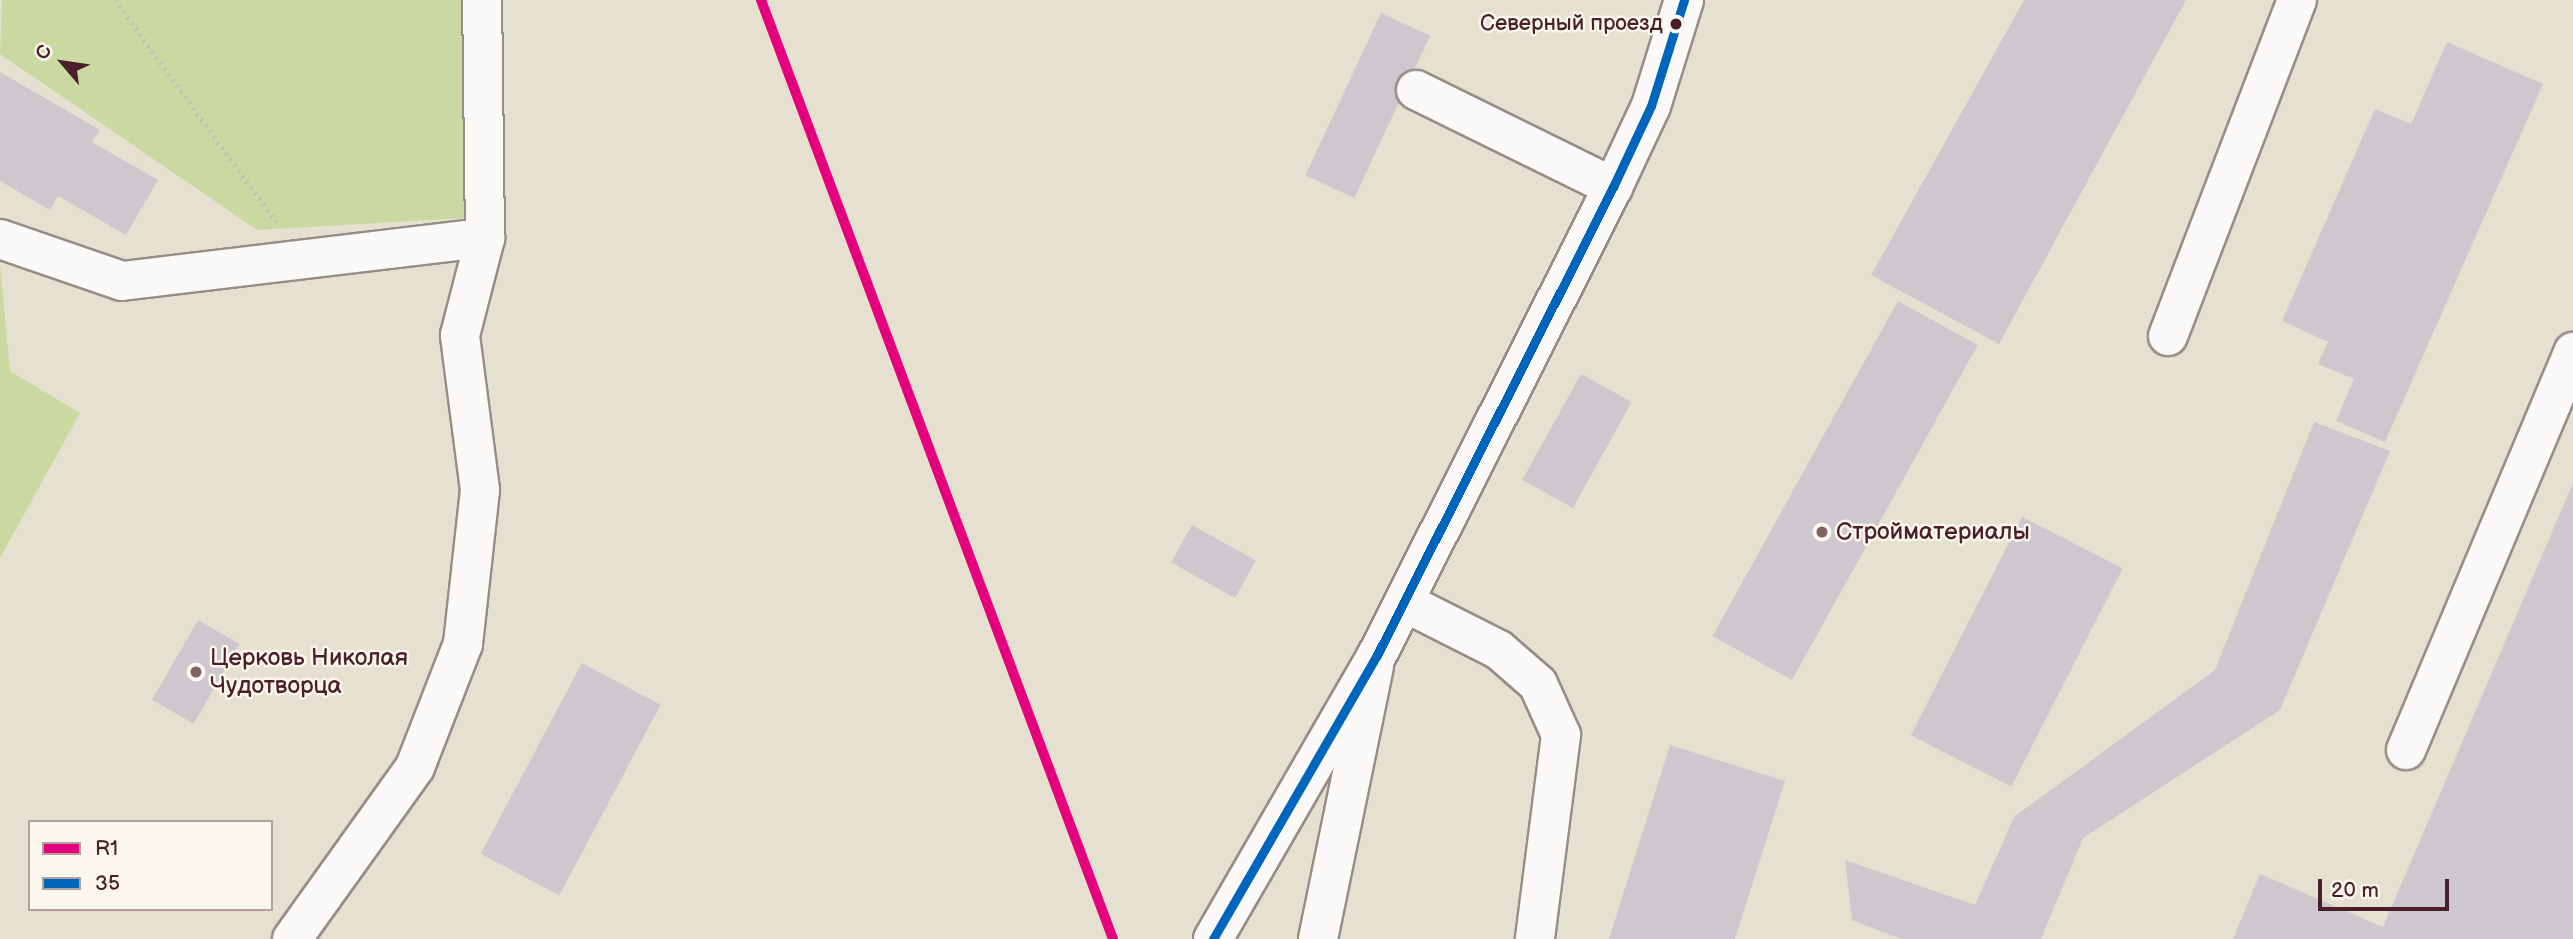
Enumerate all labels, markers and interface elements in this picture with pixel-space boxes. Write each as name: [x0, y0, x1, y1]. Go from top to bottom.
place label: Северный проезд: [1480, 11, 1663, 37]
marker: Северный проезд: [1669, 17, 1683, 31]
north arrow: [28, 28, 98, 98]
text: С: [31, 41, 57, 64]
place label: Стройматериалы: [1836, 518, 2030, 546]
marker: Стройматериалы: [1814, 524, 1830, 540]
place label: Церковь Николая Чудотворца: [210, 644, 408, 700]
marker: Церковь Николая Чудотворца: [188, 664, 204, 680]
legend: [28, 820, 273, 911]
text: R1: [95, 836, 118, 861]
scale bar: [2321, 866, 2452, 910]
text: 35: [95, 871, 120, 896]
text: 20 m: [2331, 878, 2379, 903]

